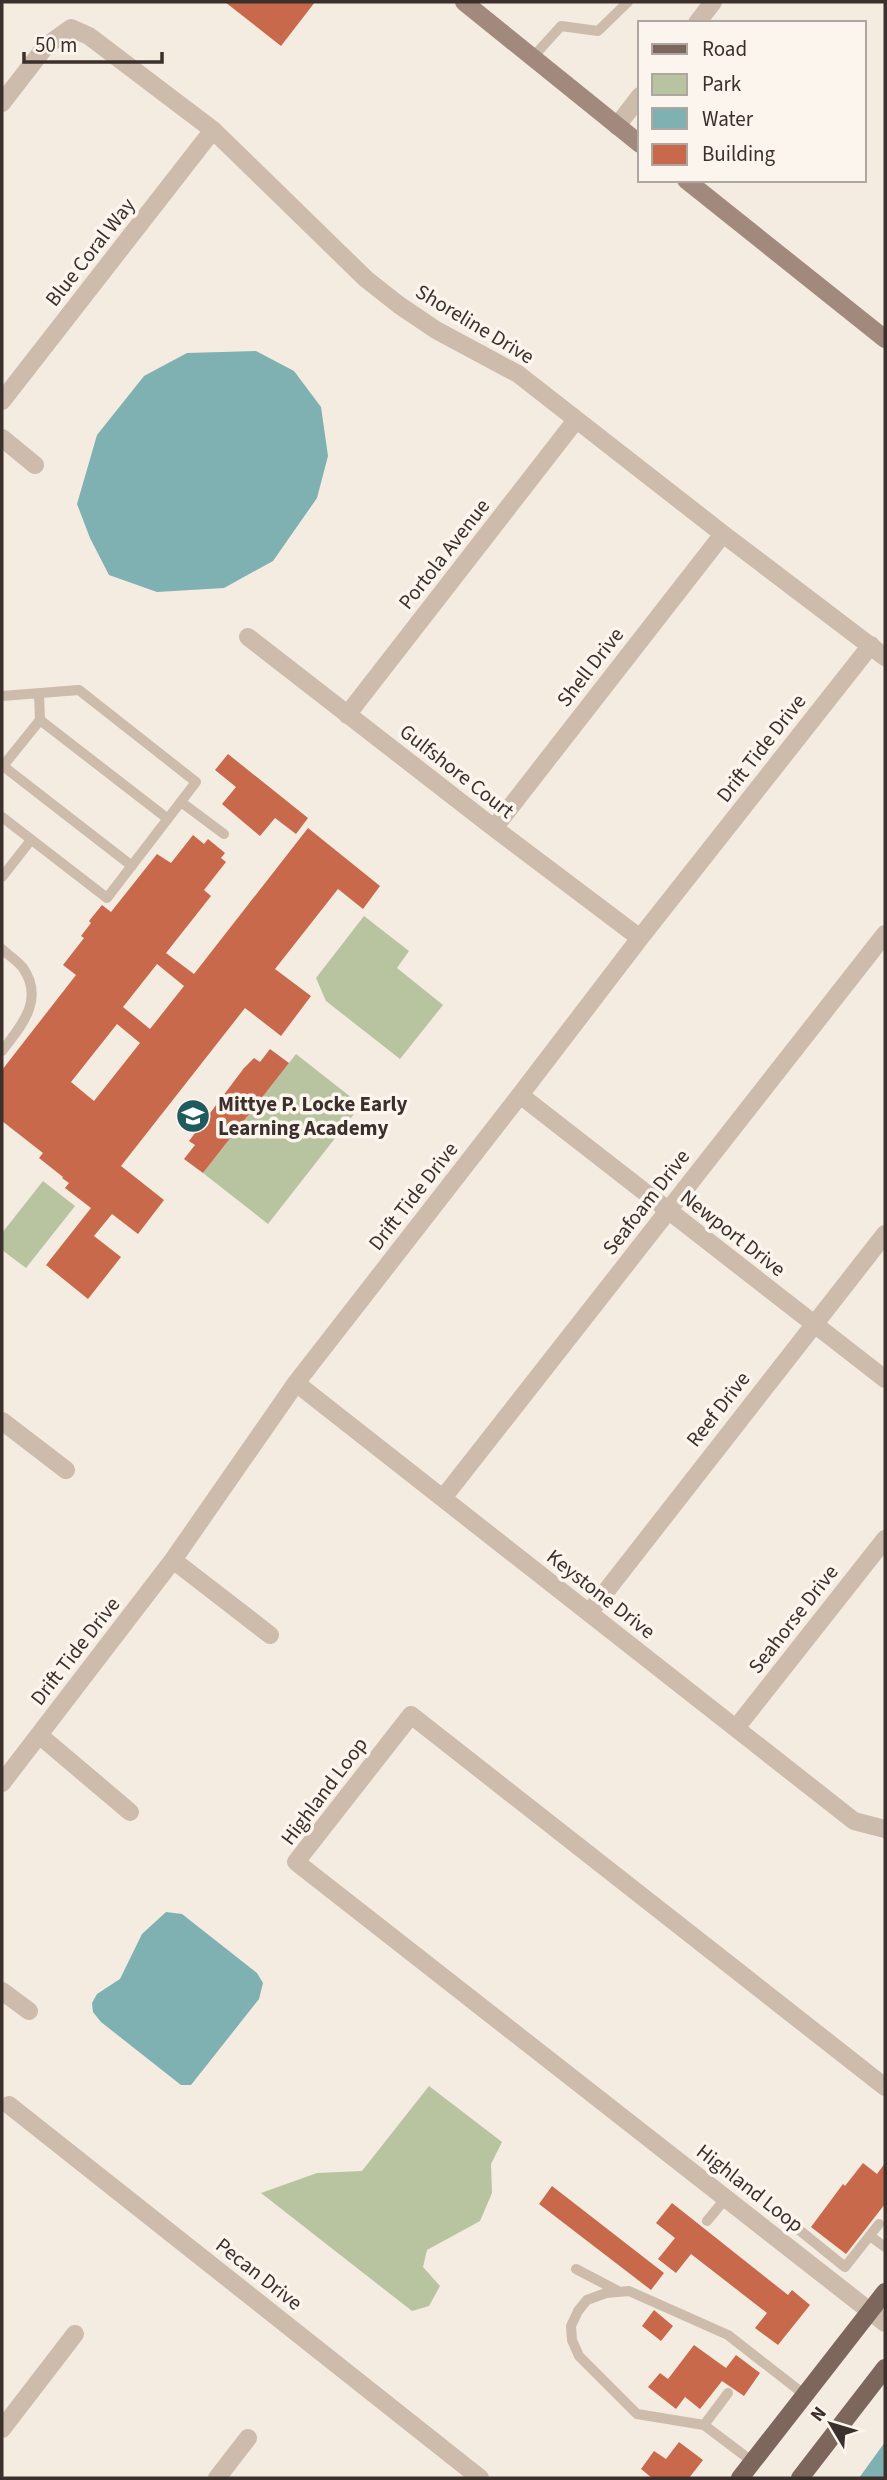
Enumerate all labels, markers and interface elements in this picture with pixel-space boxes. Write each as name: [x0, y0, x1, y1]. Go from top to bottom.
scale bar: [24, 21, 163, 65]
legend: [638, 21, 866, 182]
text: 50 m: [35, 30, 77, 60]
text: Road: [702, 34, 747, 64]
text: Park: [702, 69, 742, 99]
text: Water: [702, 104, 754, 134]
text: Building: [702, 139, 776, 169]
street label: Blue Coral Way: [38, 191, 142, 313]
street label: Shoreline Drive: [410, 277, 540, 371]
street label: Portola Avenue: [391, 492, 497, 616]
street label: Shell Drive: [549, 621, 631, 713]
street label: Drift Tide Drive: [709, 687, 813, 809]
street label: Gulfshore Court: [393, 717, 521, 825]
place label: Mittye P. Locke Early Learning Academy: [218, 1089, 408, 1143]
school or university icon: Mittye P. Locke Early Learning Academy: [174, 1097, 212, 1135]
street label: Drift Tide Drive: [361, 1135, 465, 1257]
street label: Seafoam Drive: [595, 1143, 697, 1261]
street label: Newport Drive: [674, 1182, 792, 1284]
street label: Reef Drive: [679, 1365, 757, 1453]
street label: Keystone Drive: [540, 1542, 662, 1646]
street label: Seahorse Drive: [741, 1558, 845, 1680]
street label: Drift Tide Drive: [23, 1590, 127, 1712]
street label: Highland Loop: [273, 1731, 375, 1851]
street label: Highland Loop: [690, 2137, 810, 2239]
street label: Pecan Drive: [209, 2230, 309, 2318]
north arrow: [796, 2389, 866, 2459]
text: N: [804, 2401, 833, 2428]

